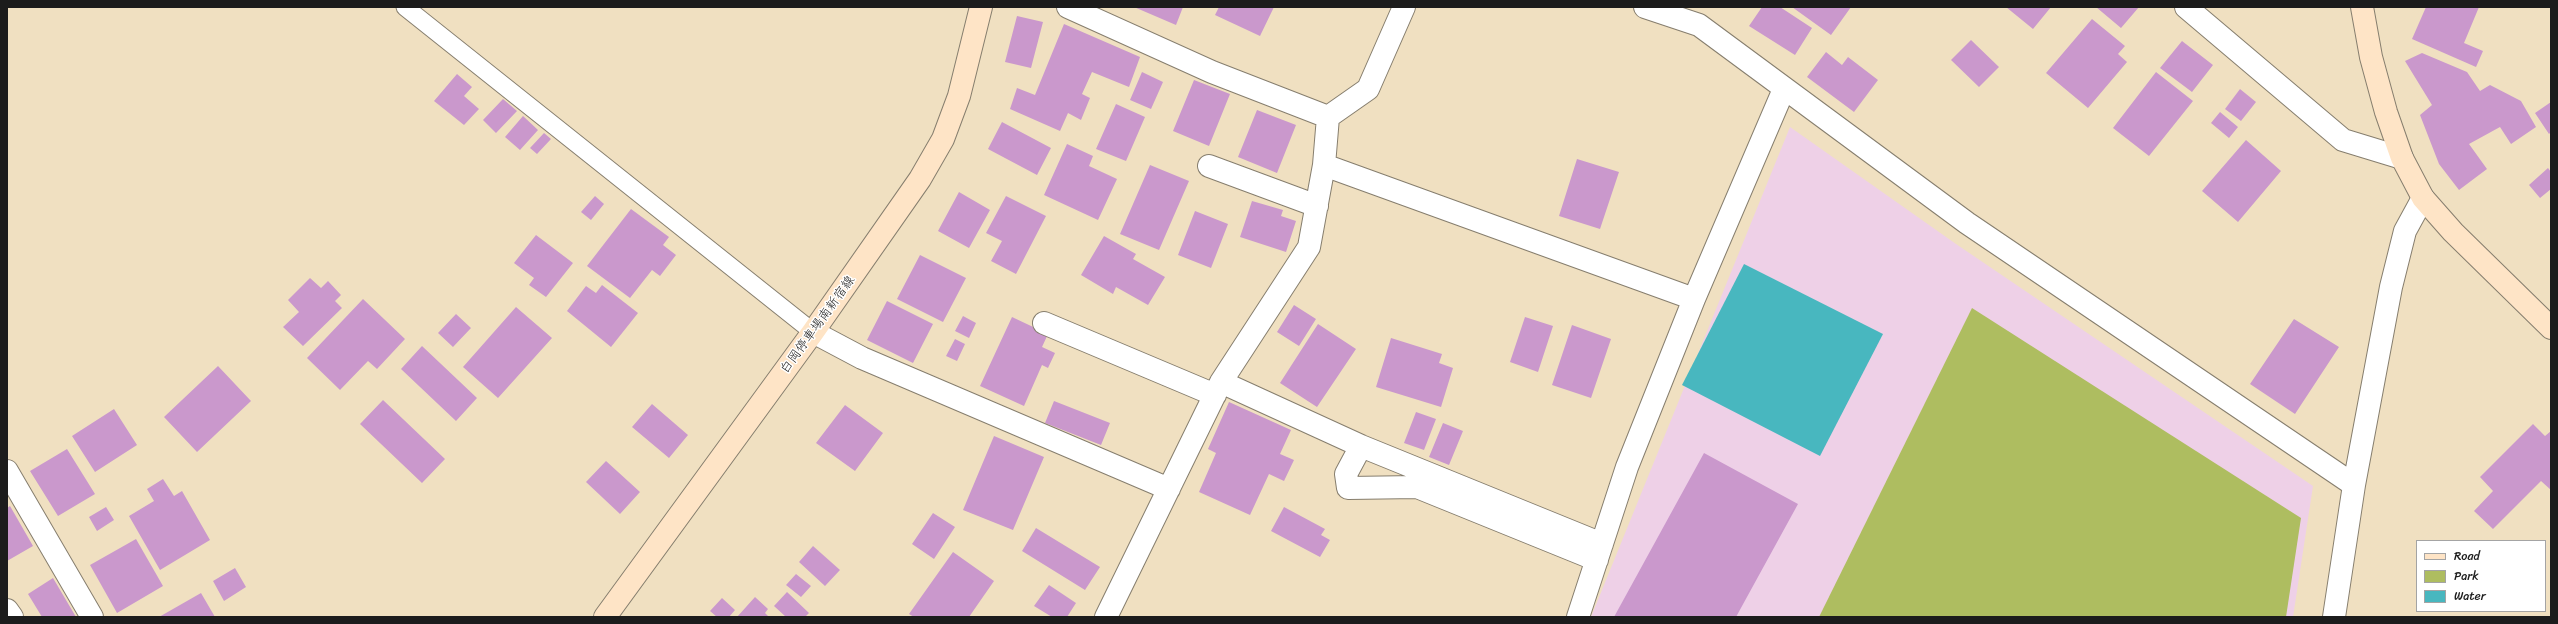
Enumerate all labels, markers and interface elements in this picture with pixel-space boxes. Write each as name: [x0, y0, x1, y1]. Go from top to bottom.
street label: 白岡停車場南新宿線: [777, 273, 859, 377]
legend: [2416, 540, 2546, 612]
text: Road: [2454, 545, 2480, 567]
text: Park: [2454, 565, 2479, 587]
text: Water: [2454, 585, 2486, 607]

